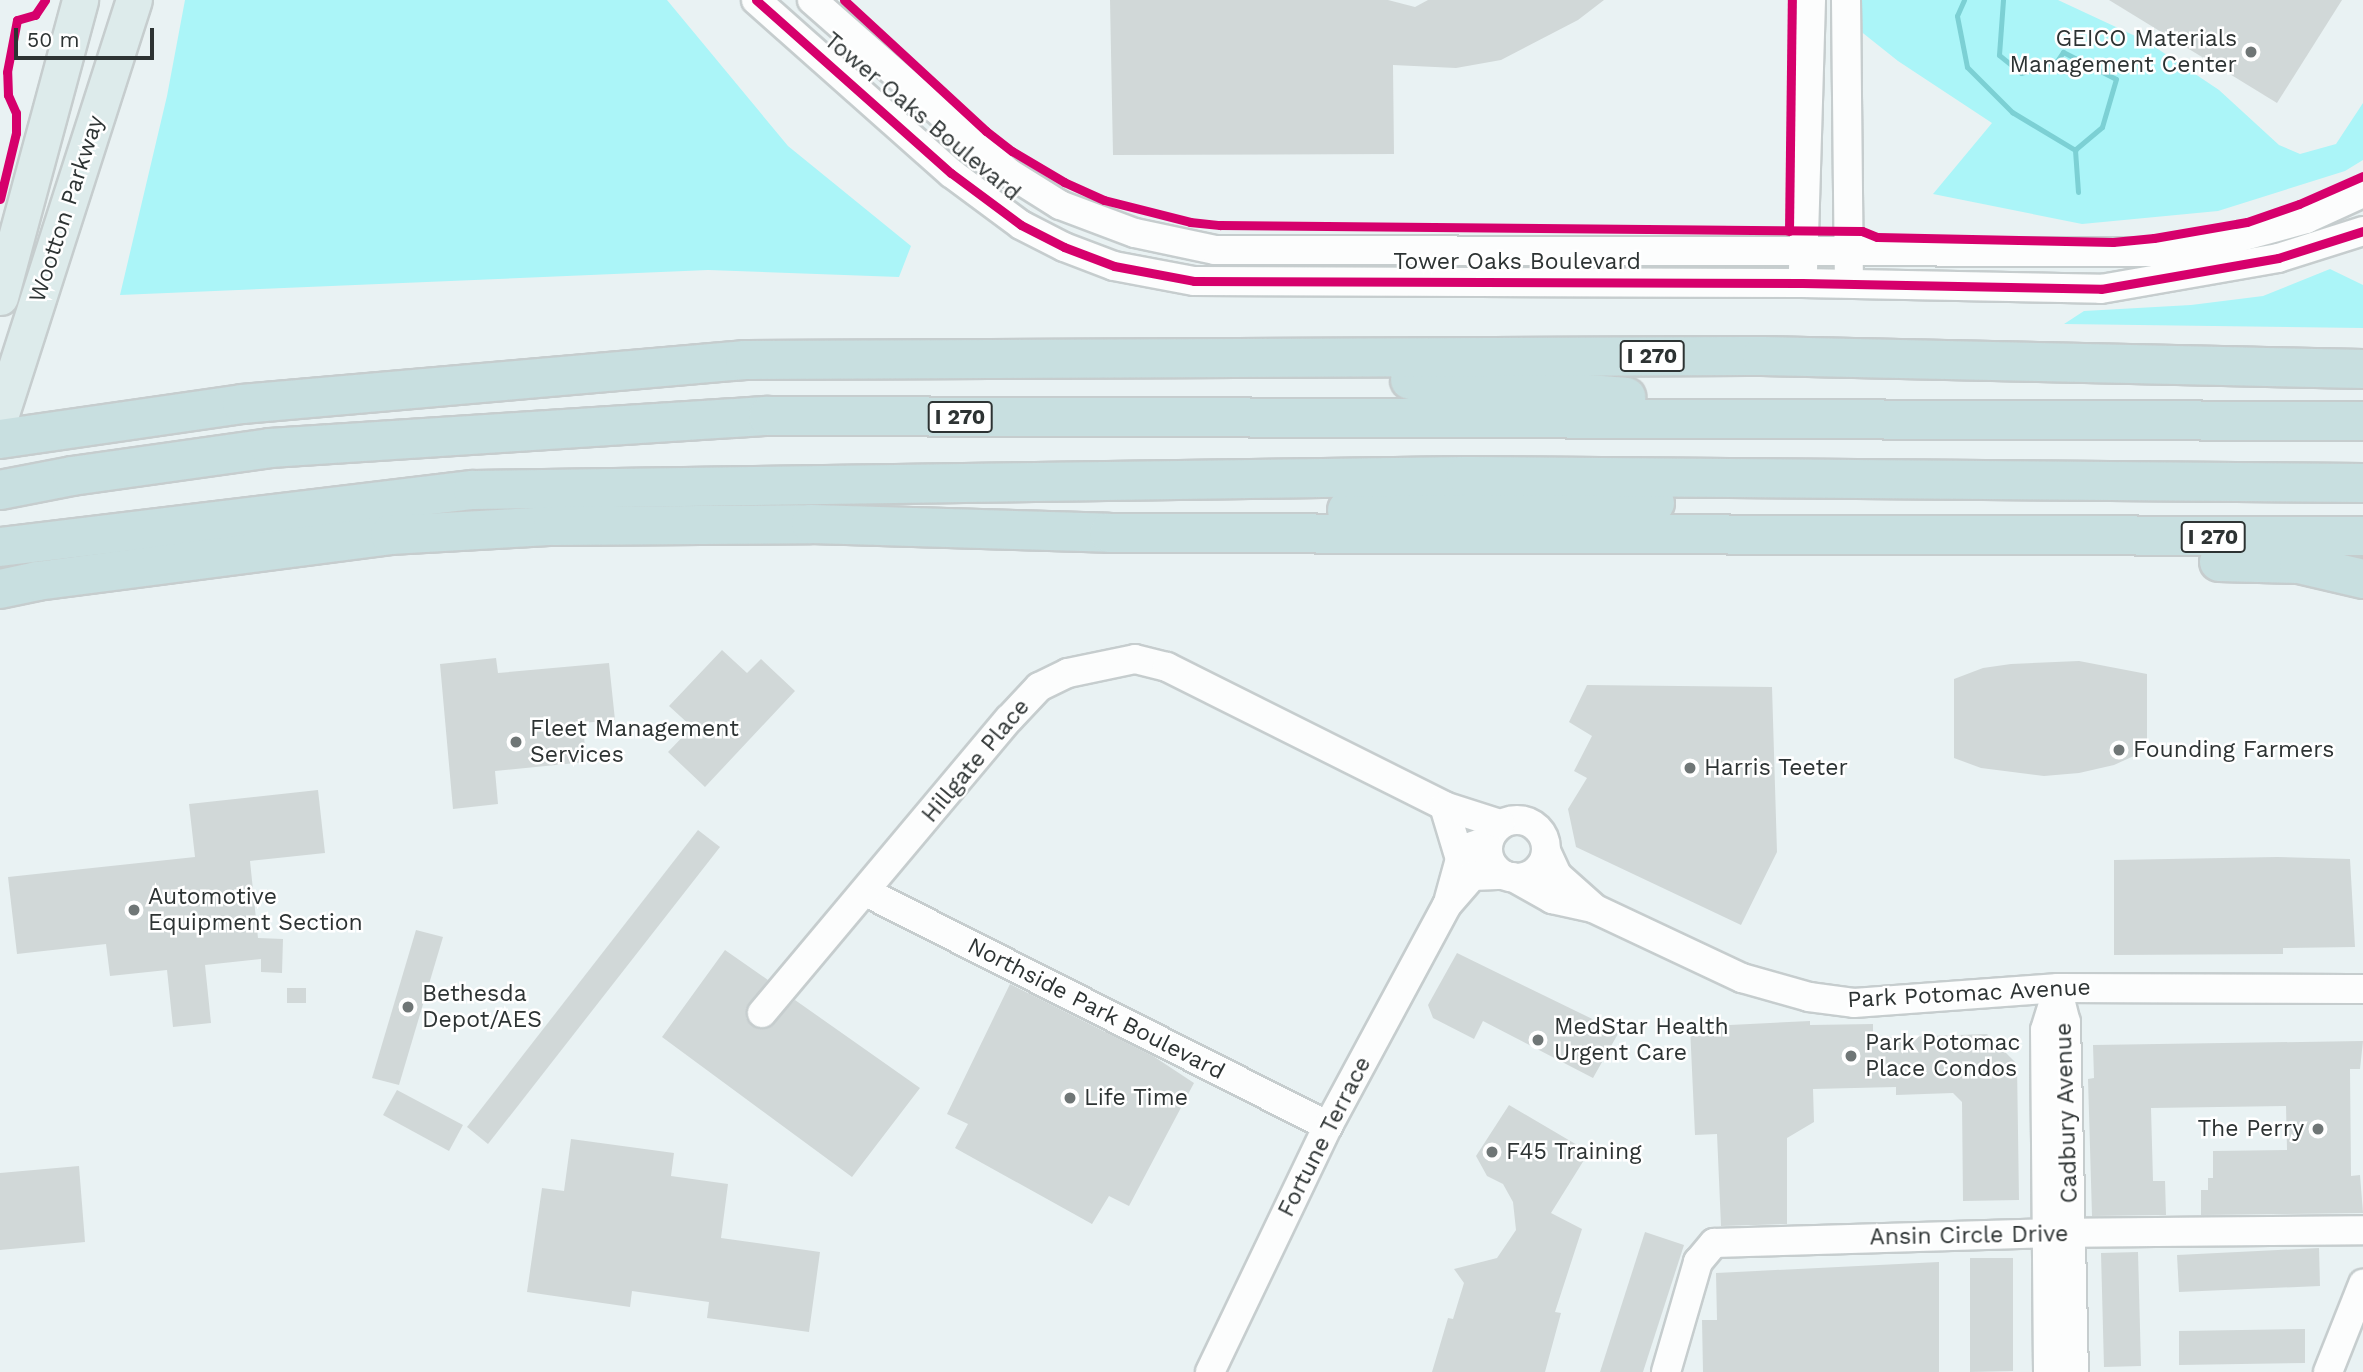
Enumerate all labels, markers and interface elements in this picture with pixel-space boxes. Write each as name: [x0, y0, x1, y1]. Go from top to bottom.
scale bar: [18, 14, 158, 58]
place label: GEICO Materials Management Center: [2010, 25, 2237, 79]
text: 50 m: [27, 27, 79, 52]
street label: Tower Oaks Boulevard: [818, 27, 1026, 207]
marker: GEICO Materials Management Center: [2243, 44, 2259, 60]
street label: Wootton Parkway: [24, 112, 110, 306]
street label: Tower Oaks Boulevard: [1393, 248, 1641, 276]
road number: I 270: [1619, 338, 1685, 374]
road number: I 270: [927, 400, 993, 434]
road number: I 270: [2180, 520, 2246, 554]
street label: Hillgate Place: [916, 694, 1036, 828]
place label: Fleet Management Services: [530, 715, 739, 769]
marker: Fleet Management Services: [508, 734, 524, 750]
place label: Founding Farmers: [2133, 736, 2334, 764]
marker: Founding Farmers: [2111, 742, 2127, 758]
place label: Harris Teeter: [1704, 754, 1848, 782]
marker: Harris Teeter: [1682, 760, 1698, 776]
place label: Automotive Equipment Section: [148, 883, 363, 937]
marker: Automotive Equipment Section: [126, 902, 142, 918]
street label: Northside Park Boulevard: [963, 932, 1229, 1086]
street label: Park Potomac Avenue: [1846, 974, 2092, 1014]
place label: Bethesda Depot/AES: [422, 980, 542, 1034]
marker: Bethesda Depot/AES: [400, 999, 416, 1015]
place label: MedStar Health Urgent Care: [1554, 1013, 1729, 1067]
street label: Cadbury Avenue: [2050, 1021, 2084, 1205]
place label: Park Potomac Place Condos: [1865, 1029, 2021, 1083]
marker: MedStar Health Urgent Care: [1528, 1030, 1548, 1050]
marker: Park Potomac Place Condos: [1843, 1048, 1859, 1064]
street label: Fortune Terrace: [1273, 1052, 1377, 1222]
place label: Life Time: [1084, 1084, 1189, 1112]
marker: Life Time: [1062, 1090, 1078, 1106]
place label: The Perry: [2197, 1115, 2304, 1143]
marker: The Perry: [2310, 1121, 2326, 1137]
place label: F45 Training: [1506, 1138, 1642, 1166]
marker: F45 Training: [1484, 1144, 1500, 1160]
street label: Ansin Circle Drive: [1869, 1220, 2069, 1252]

